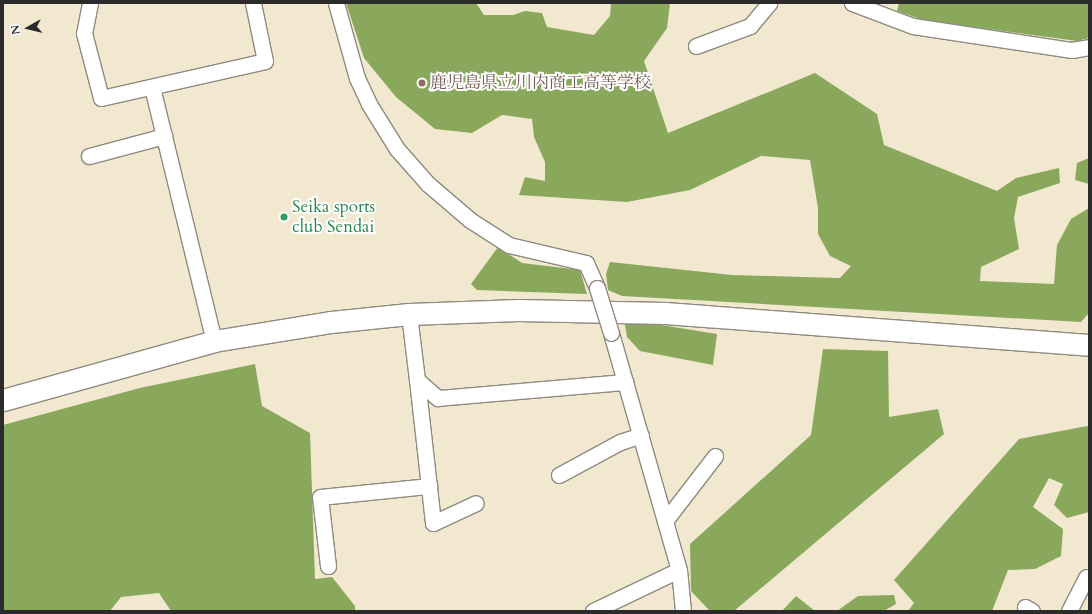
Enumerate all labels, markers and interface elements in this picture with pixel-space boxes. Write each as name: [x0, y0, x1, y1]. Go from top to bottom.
north arrow: [8, 8, 48, 48]
text: N: [8, 24, 24, 36]
place label: 鹿児島県立川内商工高等学校: [430, 73, 651, 93]
marker: 鹿児島県立川内商工高等学校: [417, 78, 427, 88]
place label: Seika sports club Sendai: [292, 197, 375, 237]
marker: Seika sports club Sendai: [279, 212, 289, 222]

